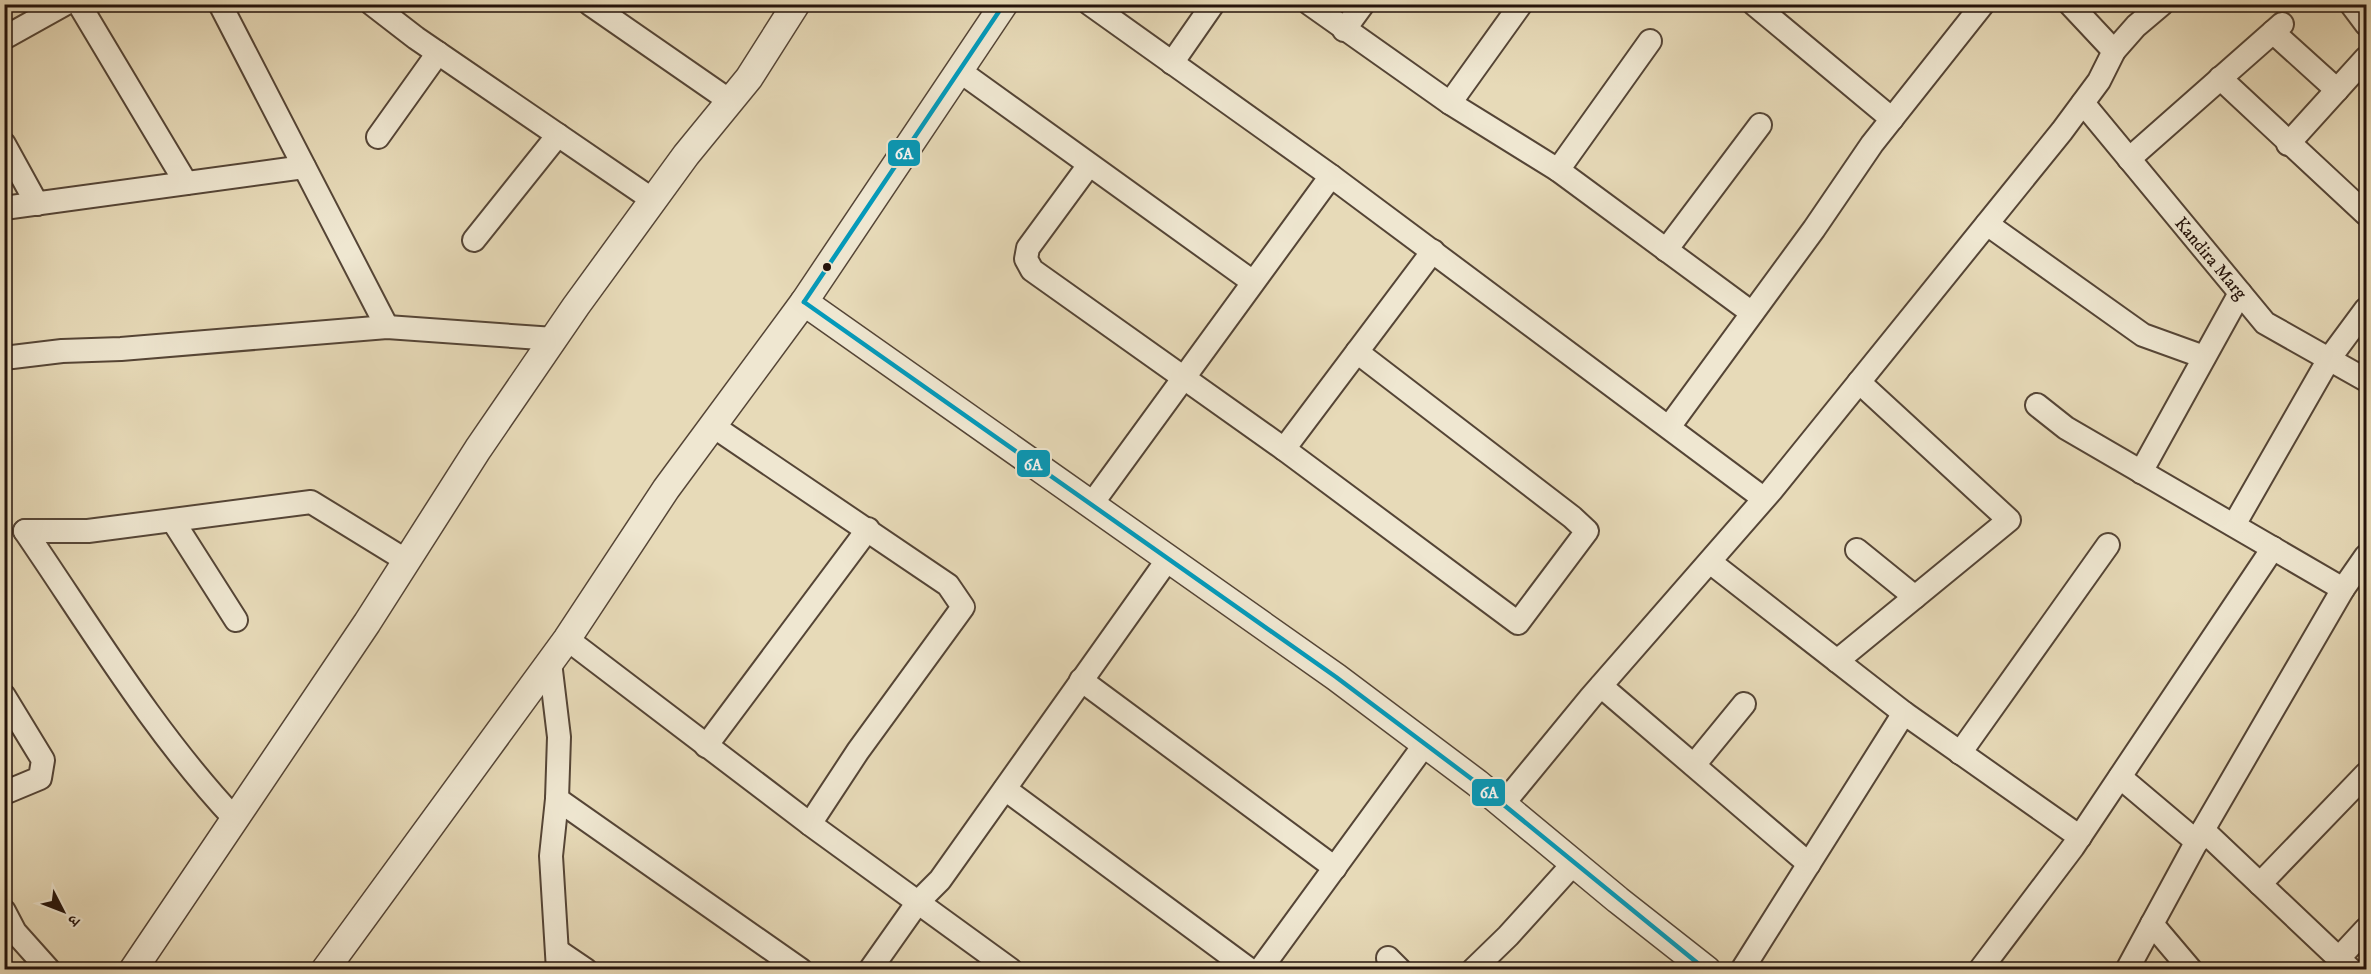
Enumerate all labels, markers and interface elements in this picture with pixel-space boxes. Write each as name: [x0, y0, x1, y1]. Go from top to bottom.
line badge: 6A: [887, 139, 921, 167]
text: 6A: [895, 144, 914, 164]
street label: Kandira Marg: [2169, 213, 2251, 305]
unlabelled marker: [821, 261, 833, 273]
line badge: 6A: [1016, 449, 1051, 478]
text: 6A: [1024, 455, 1043, 475]
line badge: 6A: [1471, 778, 1506, 807]
text: 6A: [1480, 783, 1499, 803]
north arrow: [33, 881, 93, 941]
text: उ: [62, 910, 84, 931]

